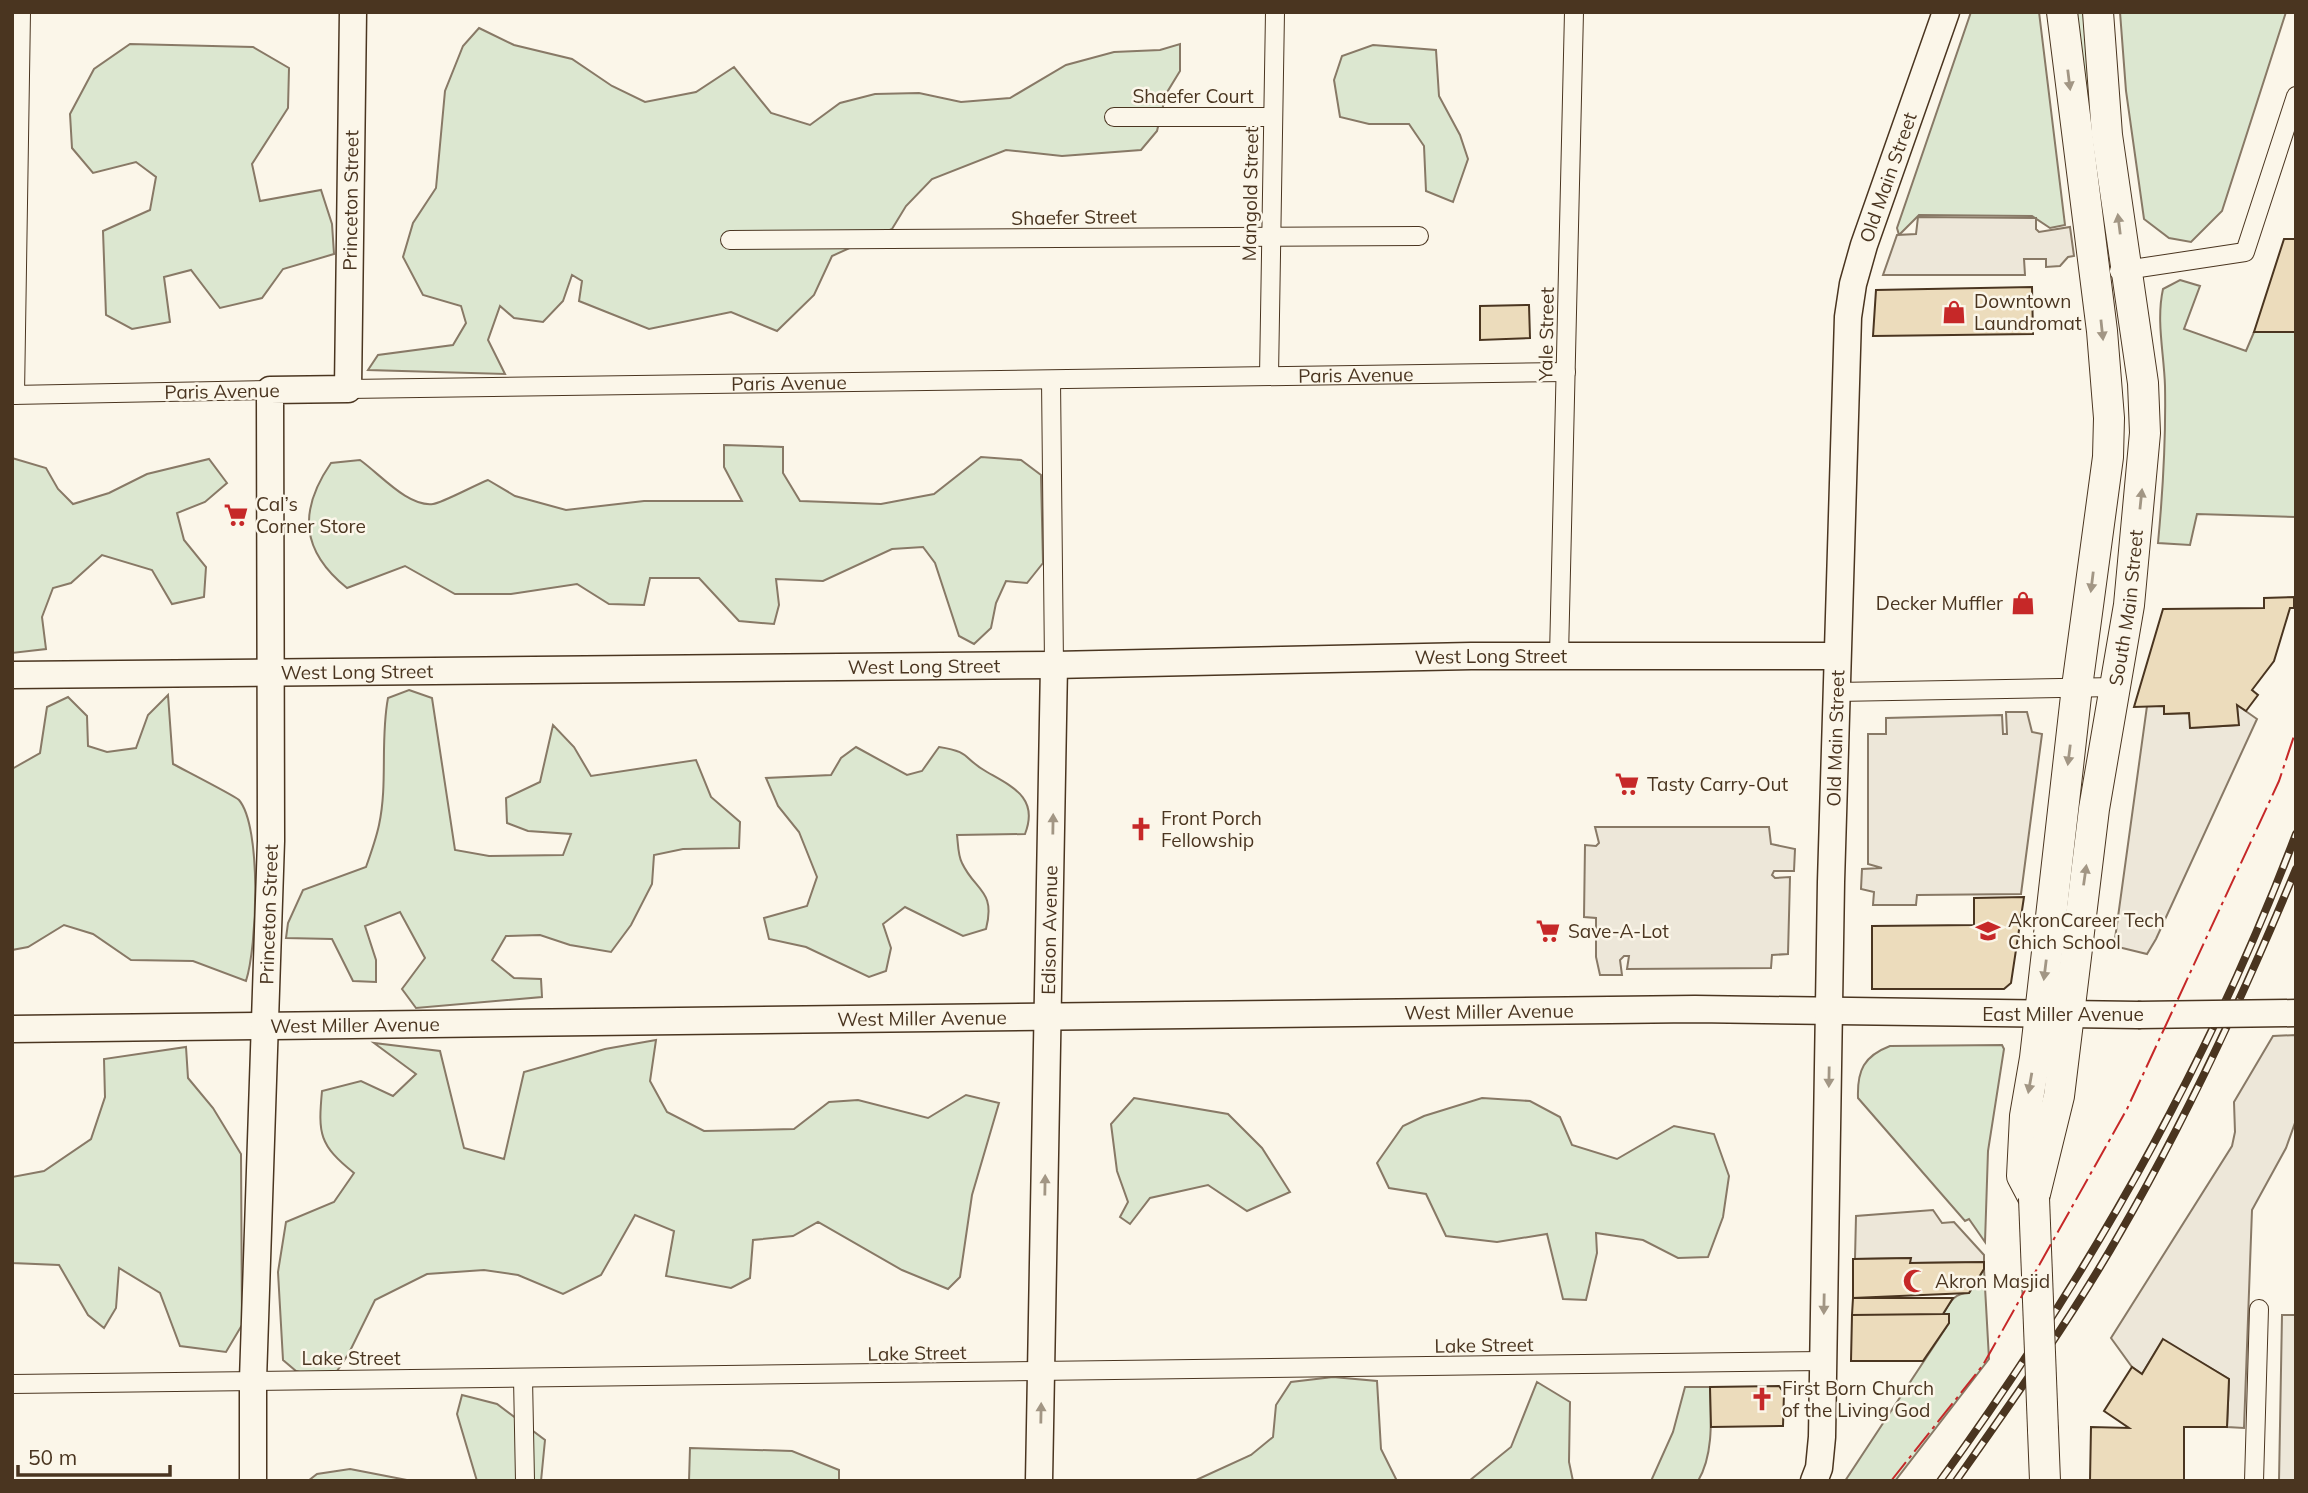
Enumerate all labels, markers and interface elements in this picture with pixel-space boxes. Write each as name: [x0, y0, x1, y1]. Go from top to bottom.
one-way arrow: [2064, 69, 2075, 91]
street label: Shaefer Court: [1132, 84, 1254, 108]
street label: Old Main Street: [1854, 109, 1922, 246]
street label: Mangold Street: [1237, 126, 1263, 261]
street label: Princeton Street: [338, 130, 363, 271]
street label: Shaefer Street: [1011, 204, 1137, 230]
one-way arrow: [2113, 213, 2124, 235]
street label: Yale Street: [1533, 287, 1559, 382]
place label: Downtown Laundromat: [1974, 289, 2082, 335]
shop icon: Downtown Laundromat: [1940, 298, 1968, 326]
one-way arrow: [2096, 319, 2107, 341]
street label: Paris Avenue: [1298, 362, 1414, 388]
street label: Paris Avenue: [731, 370, 847, 396]
street label: Paris Avenue: [164, 378, 280, 404]
one-way arrow: [2136, 487, 2147, 509]
place label: Cal’s Corner Store: [256, 492, 366, 538]
supermarket icon: Cal’s Corner Store: [222, 501, 250, 529]
street label: South Main Street: [2103, 528, 2148, 688]
one-way arrow: [2086, 571, 2097, 593]
shop icon: Decker Muffler: [2009, 589, 2037, 617]
place label: Decker Muffler: [1876, 591, 2003, 615]
street label: West Long Street: [1414, 644, 1568, 669]
street label: West Long Street: [848, 654, 1001, 679]
street label: West Long Street: [281, 659, 434, 684]
street label: Old Main Street: [1821, 669, 1849, 807]
one-way arrow: [2064, 744, 2075, 766]
supermarket icon: Tasty Carry-Out: [1613, 770, 1641, 798]
place label: Tasty Carry-Out: [1647, 772, 1789, 796]
place label: Front Porch Fellowship: [1161, 806, 1262, 852]
one-way arrow: [1047, 813, 1059, 835]
church icon: Front Porch Fellowship: [1127, 815, 1155, 843]
street label: Princeton Street: [254, 843, 283, 985]
one-way arrow: [2080, 864, 2091, 886]
street label: Edison Avenue: [1036, 865, 1062, 995]
place label: AkronCareer Tech Chich School: [2008, 908, 2165, 954]
supermarket icon: Save-A-Lot: [1534, 917, 1562, 945]
school or university icon: AkronCareer Tech Chich School: [1974, 917, 2002, 945]
place label: Save-A-Lot: [1568, 919, 1669, 943]
one-way arrow: [2039, 960, 2050, 982]
street label: West Miller Avenue: [1404, 998, 1574, 1024]
street label: East Miller Avenue: [1982, 1002, 2144, 1026]
street label: West Miller Avenue: [837, 1005, 1007, 1031]
street label: West Miller Avenue: [270, 1012, 440, 1038]
one-way arrow: [1824, 1066, 1835, 1088]
one-way arrow: [2024, 1072, 2035, 1094]
one-way arrow: [1040, 1174, 1051, 1196]
mosque icon: Akron Masjid: [1901, 1267, 1929, 1295]
place label: Akron Masjid: [1935, 1269, 2050, 1293]
one-way arrow: [1818, 1293, 1830, 1315]
street label: Lake Street: [1434, 1332, 1534, 1358]
street label: Lake Street: [867, 1340, 967, 1366]
street label: Lake Street: [301, 1346, 401, 1370]
place label: First Born Church of the Living God: [1782, 1376, 1934, 1422]
church icon: First Born Church of the Living God: [1748, 1385, 1776, 1413]
one-way arrow: [1035, 1401, 1046, 1423]
scale bar: [18, 1434, 170, 1478]
text: 50 m: [28, 1444, 77, 1470]

